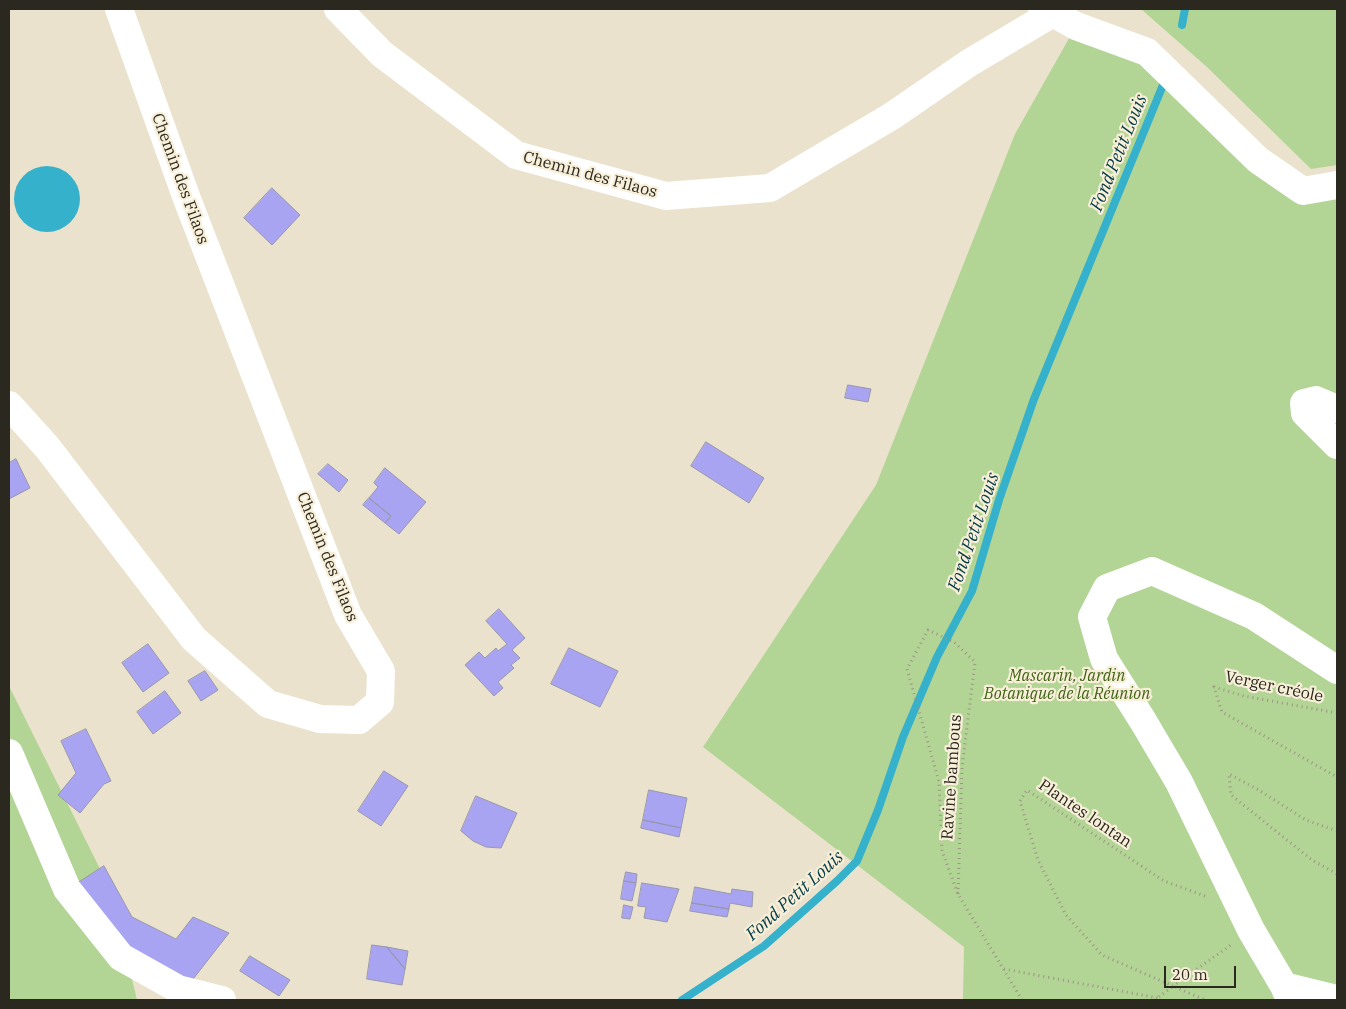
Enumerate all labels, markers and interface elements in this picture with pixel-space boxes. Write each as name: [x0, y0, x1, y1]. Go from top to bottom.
water label: Fond Petit Louis: [1086, 92, 1152, 214]
street label: Chemin des Filaos: [147, 111, 213, 247]
street label: Chemin des Filaos: [521, 148, 659, 202]
water label: Fond Petit Louis: [944, 470, 1004, 594]
street label: Chemin des Filaos: [292, 489, 362, 625]
park label: Mascarin, Jardin Botanique de la Réunion: [984, 666, 1150, 704]
street label: Verger créole: [1223, 667, 1325, 707]
street label: Ravine bambous: [938, 714, 966, 840]
street label: Plantes lontan: [1035, 776, 1135, 852]
water label: Fond Petit Louis: [742, 847, 848, 945]
scale bar: [1166, 956, 1238, 988]
text: 20 m: [1172, 965, 1208, 984]

